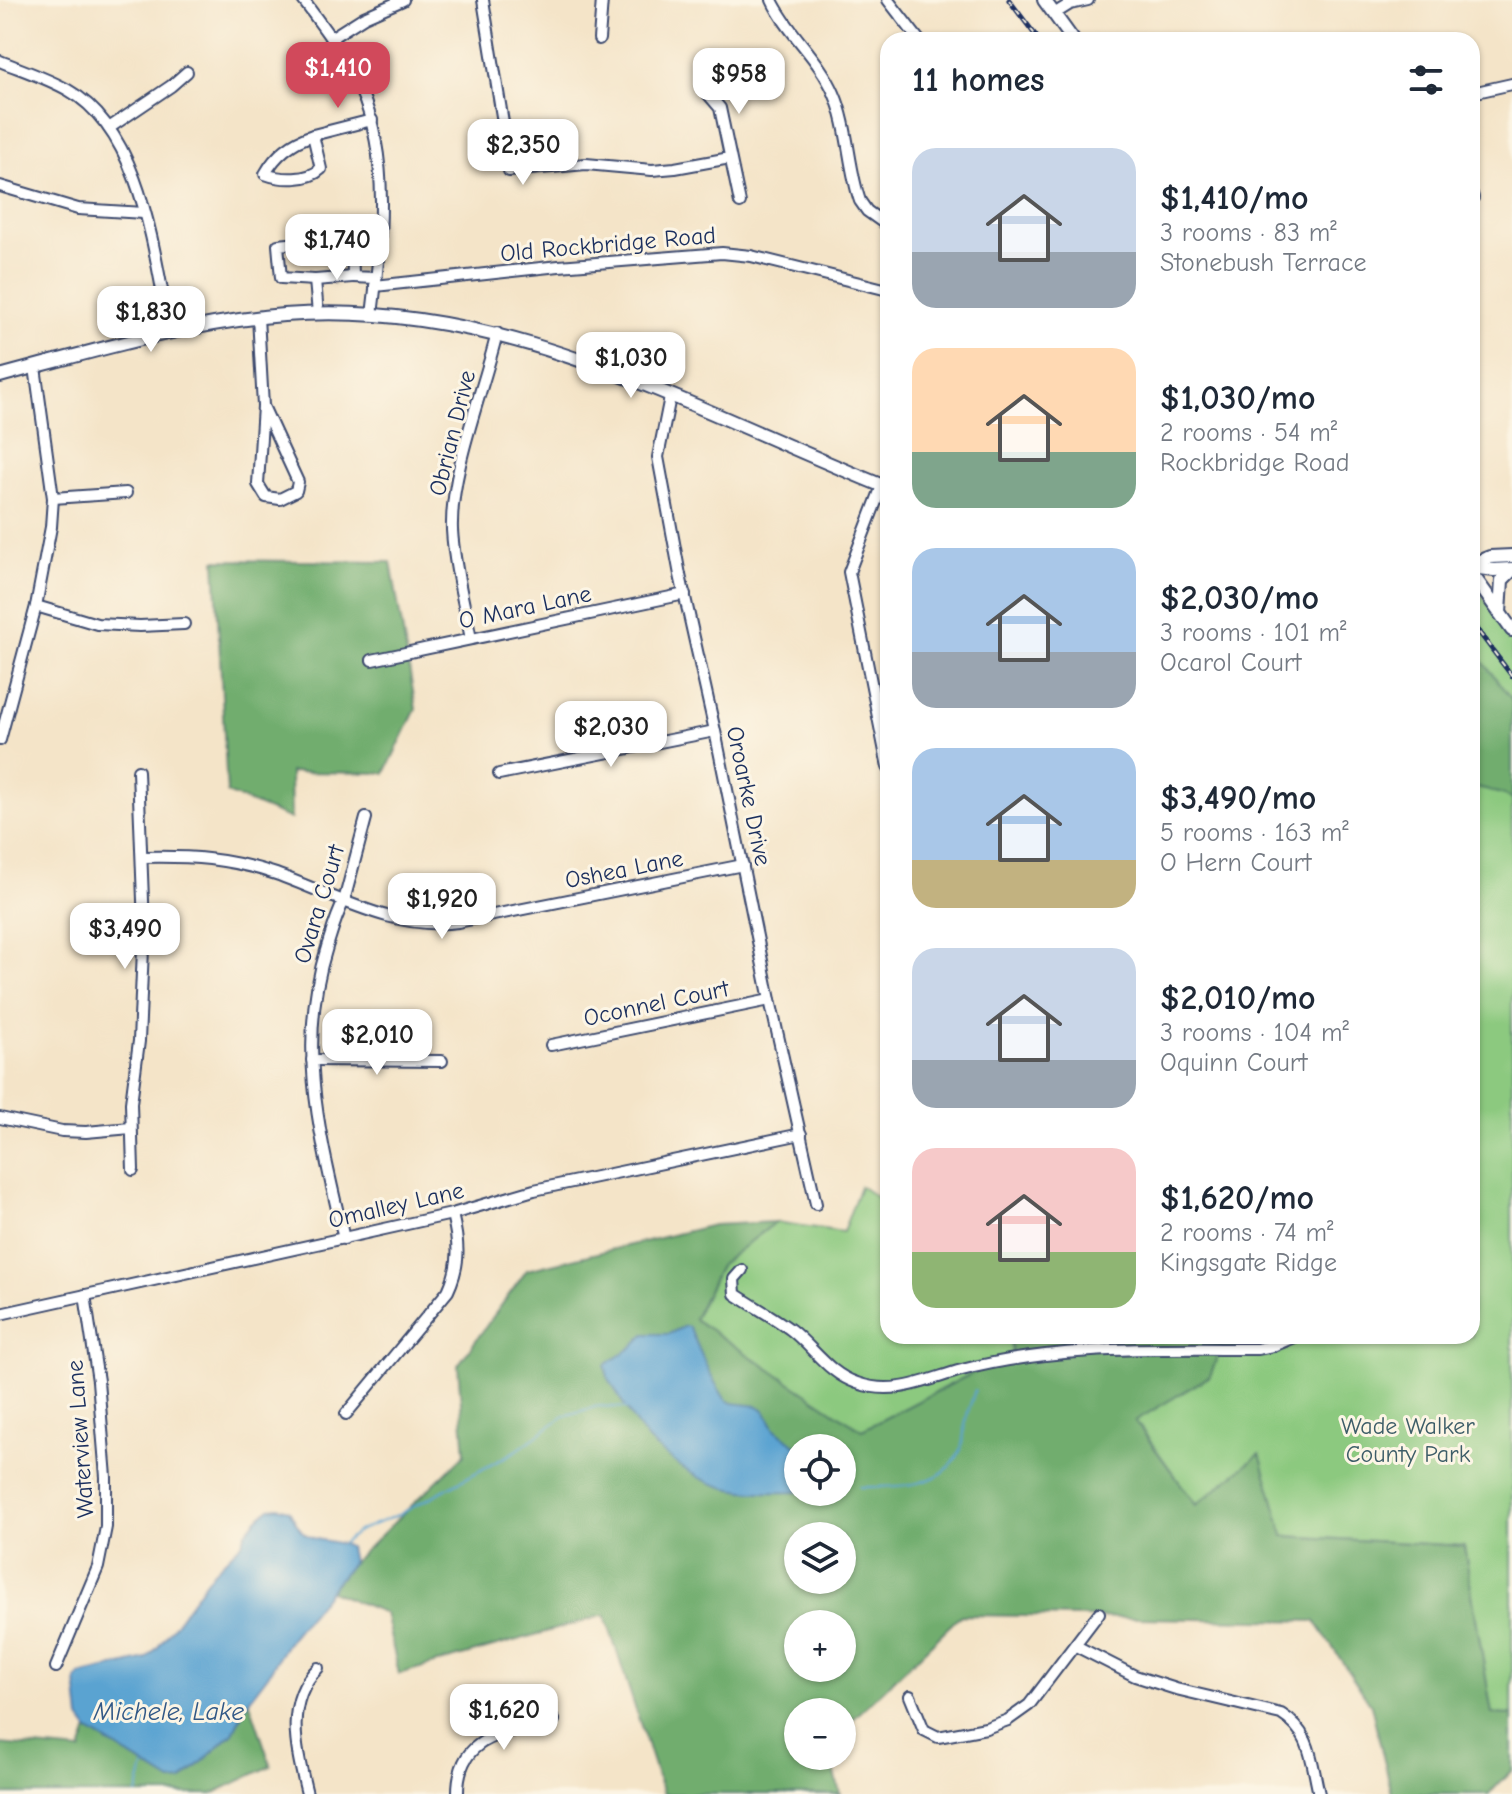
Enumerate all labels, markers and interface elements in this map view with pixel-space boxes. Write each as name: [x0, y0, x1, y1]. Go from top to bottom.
pin: $1,410: [273, 42, 403, 110]
pin: $958: [692, 48, 786, 116]
text: $1,410: [304, 53, 372, 83]
icon: filters: [1404, 58, 1448, 102]
text: $958: [711, 59, 767, 89]
text: 11 homes: [912, 60, 1045, 100]
pin: $2,350: [458, 119, 588, 187]
text: $2,350: [485, 130, 561, 160]
text: $1,410/mo: [1160, 178, 1309, 218]
icon: home: [976, 180, 1072, 276]
pin: $1,740: [272, 214, 402, 282]
text: 3 rooms · 83 m²: [1160, 218, 1337, 248]
street label: Old Rockbridge Road: [499, 221, 717, 267]
text: $1,740: [303, 225, 371, 255]
text: Stonebush Terrace: [1160, 248, 1366, 278]
pin: $1,830: [86, 286, 216, 354]
text: $1,830: [115, 297, 187, 327]
pin: $1,030: [566, 332, 696, 400]
text: $1,030: [594, 343, 668, 373]
street label: Obrian Drive: [423, 367, 481, 499]
text: $1,030/mo: [1160, 378, 1316, 418]
icon: home: [976, 380, 1072, 476]
text: 2 rooms · 54 m²: [1160, 418, 1337, 448]
text: Rockbridge Road: [1160, 448, 1350, 478]
text: $2,030/mo: [1160, 578, 1319, 618]
street label: O Mara Lane: [456, 579, 594, 635]
icon: home: [976, 580, 1072, 676]
text: 3 rooms · 101 m²: [1160, 618, 1347, 648]
text: Ocarol Court: [1160, 648, 1301, 678]
pin: $2,030: [546, 701, 676, 769]
text: $2,030: [573, 712, 649, 742]
street label: Oroarke Drive: [721, 724, 777, 868]
text: $3,490/mo: [1160, 778, 1316, 818]
icon: home: [976, 780, 1072, 876]
text: 5 rooms · 163 m²: [1160, 818, 1349, 848]
street label: Ovara Court: [288, 840, 351, 967]
street label: Oshea Lane: [562, 844, 686, 894]
text: O Hern Court: [1160, 848, 1311, 878]
pin: $1,920: [377, 873, 507, 941]
text: $1,920: [406, 884, 478, 914]
pin: $3,490: [60, 903, 190, 971]
text: $3,490: [88, 914, 162, 944]
street label: Oconnel Court: [581, 974, 732, 1032]
text: $2,010/mo: [1160, 978, 1316, 1018]
icon: home: [976, 980, 1072, 1076]
pin: $2,010: [312, 1009, 442, 1077]
text: 3 rooms · 104 m²: [1160, 1018, 1349, 1048]
text: $2,010: [340, 1020, 414, 1050]
text: Oquinn Court: [1160, 1048, 1308, 1078]
street label: Omalley Lane: [326, 1176, 466, 1234]
text: $1,620/mo: [1160, 1178, 1314, 1218]
icon: home: [976, 1180, 1072, 1276]
text: 2 rooms · 74 m²: [1160, 1218, 1333, 1248]
text: Kingsgate Ridge: [1160, 1248, 1337, 1278]
street label: Waterview Lane: [61, 1359, 99, 1519]
park label: Wade Walker County Park: [1341, 1412, 1475, 1468]
map controls: [784, 1434, 856, 1770]
button: locate: [784, 1434, 856, 1506]
button: layers: [784, 1522, 856, 1594]
button: +: [784, 1610, 856, 1682]
pin: $1,620: [439, 1684, 569, 1752]
text: $1,620: [468, 1695, 540, 1725]
water label: Michele, Lake: [93, 1697, 244, 1727]
button: −: [784, 1698, 856, 1770]

